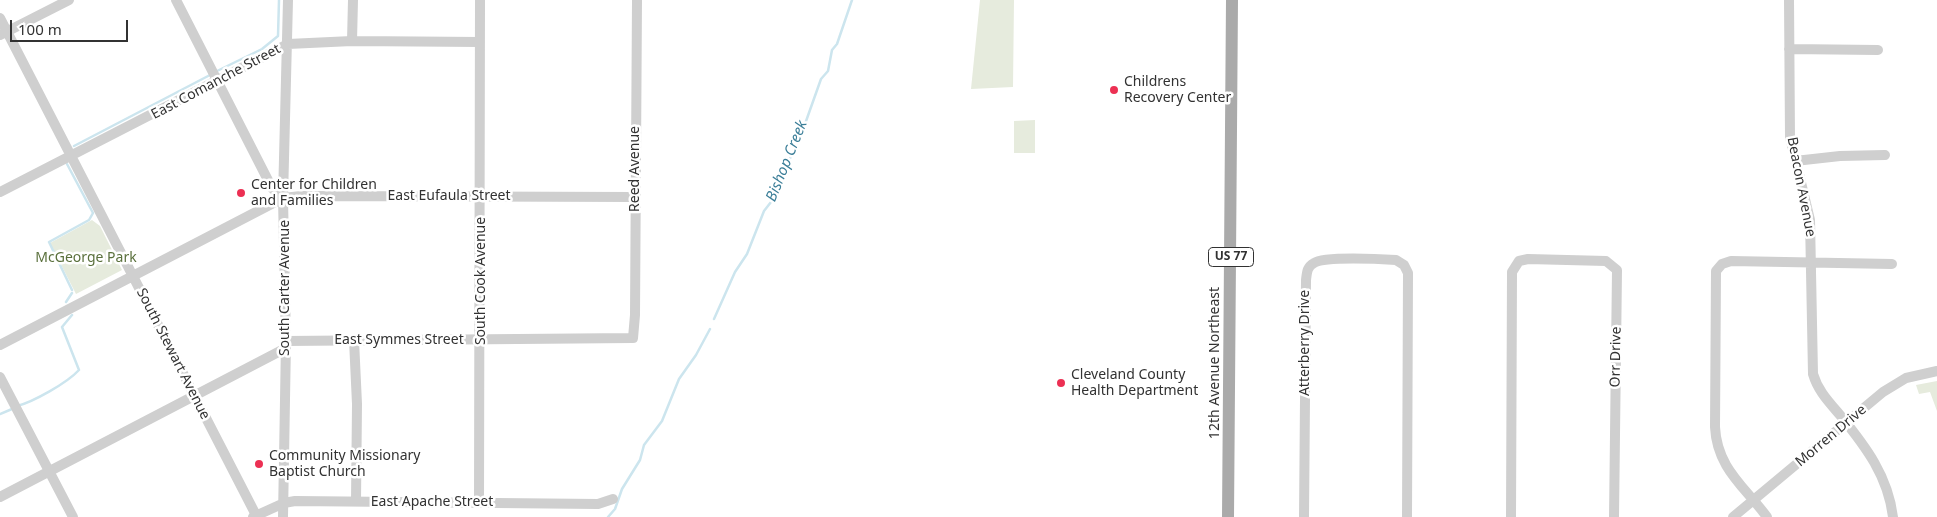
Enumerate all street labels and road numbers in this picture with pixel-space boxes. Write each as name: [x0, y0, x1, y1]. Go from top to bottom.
street label: East Comanche Street: [149, 41, 283, 123]
street label: Reed Avenue: [627, 126, 643, 212]
street label: Beacon Avenue: [1783, 136, 1819, 238]
street label: East Eufaula Street: [388, 188, 510, 204]
street label: South Cook Avenue: [473, 217, 489, 345]
street label: South Carter Avenue: [277, 220, 293, 356]
road number: US 77: [1208, 248, 1254, 266]
street label: South Stewart Avenue: [133, 286, 213, 422]
street label: 12th Avenue Northeast: [1207, 287, 1223, 439]
street label: Atterberry Drive: [1297, 290, 1313, 396]
street label: Orr Drive: [1607, 326, 1625, 388]
street label: East Symmes Street: [334, 332, 464, 348]
street label: Morren Drive: [1792, 402, 1870, 470]
street label: East Apache Street: [371, 494, 493, 510]

